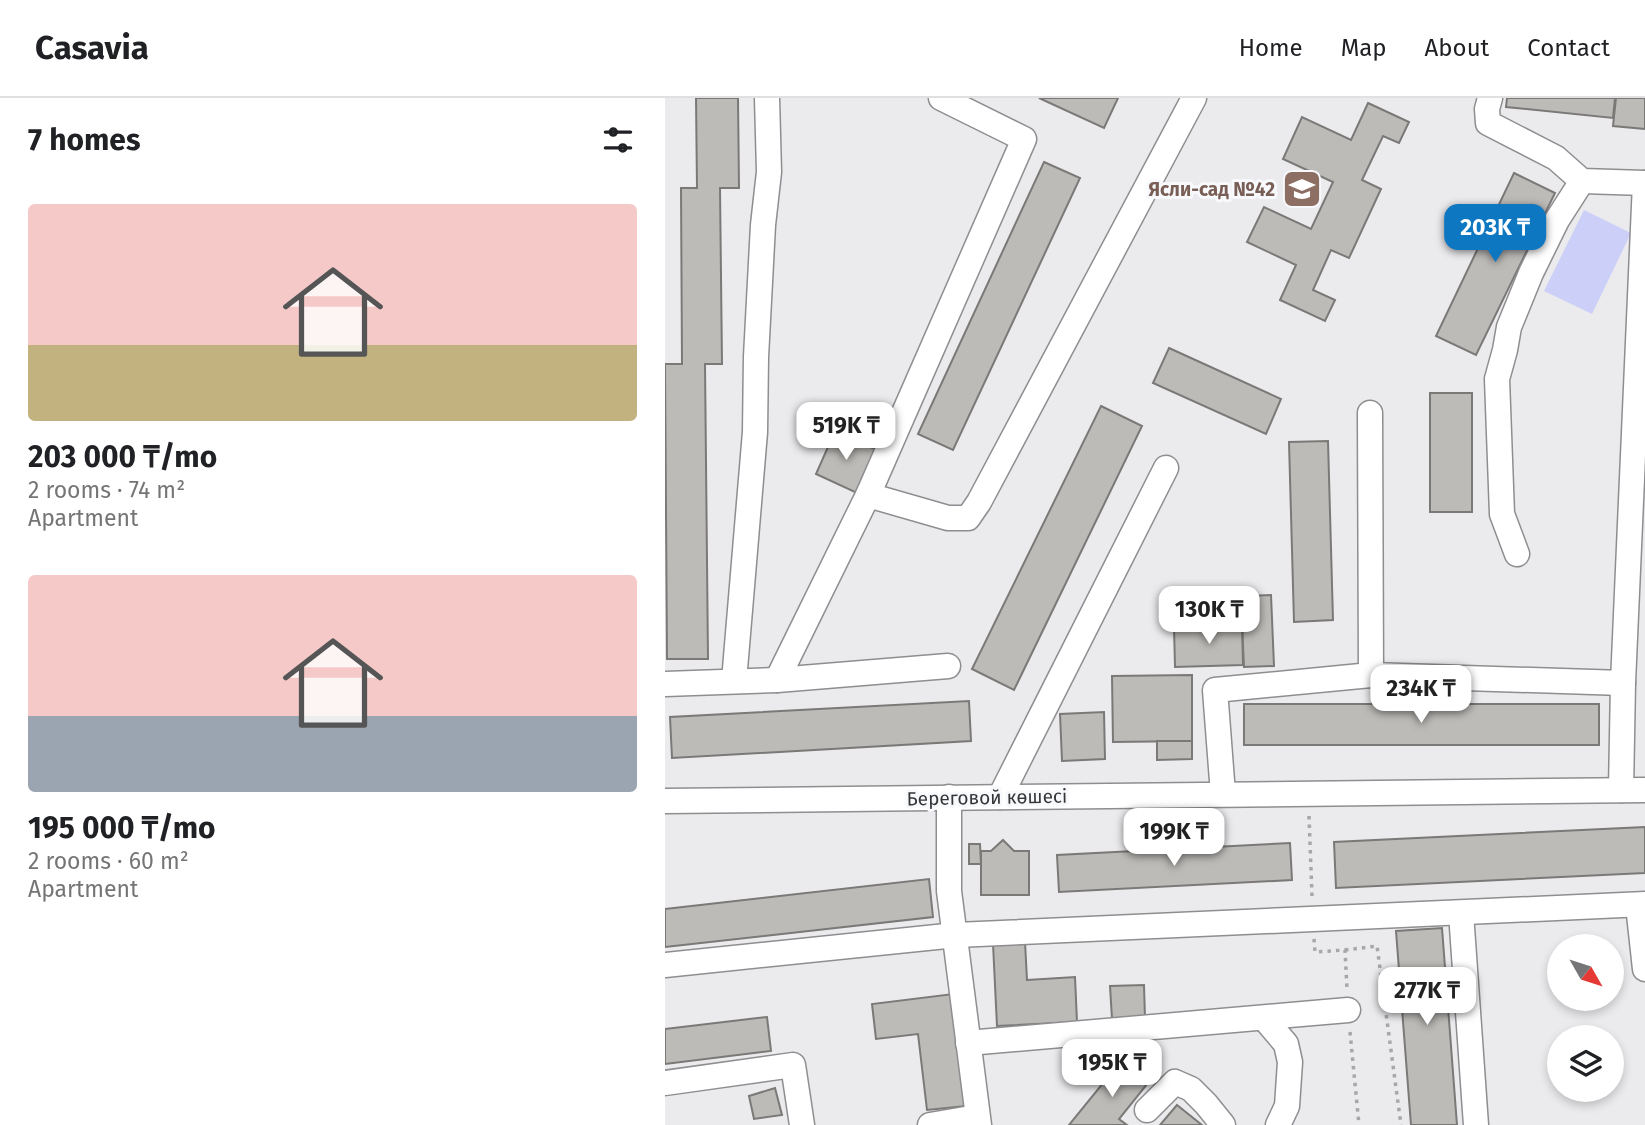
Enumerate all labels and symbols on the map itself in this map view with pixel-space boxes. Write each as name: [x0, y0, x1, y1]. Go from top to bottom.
school or university icon: Ясли-сад №42: [1281, 168, 1323, 210]
place label: Ясли-сад №42: [1148, 178, 1275, 201]
pin: 203K ₸: [1438, 204, 1552, 264]
pin: 519K ₸: [789, 402, 903, 462]
pin: 130K ₸: [1152, 587, 1266, 646]
pin: 234K ₸: [1364, 666, 1478, 725]
street label: Береговой көшесі: [906, 785, 1068, 810]
pin: 199K ₸: [1117, 808, 1231, 868]
north arrow: [1547, 934, 1624, 1012]
pin: 277K ₸: [1370, 968, 1484, 1027]
pin: 195K ₸: [1055, 1040, 1169, 1099]

